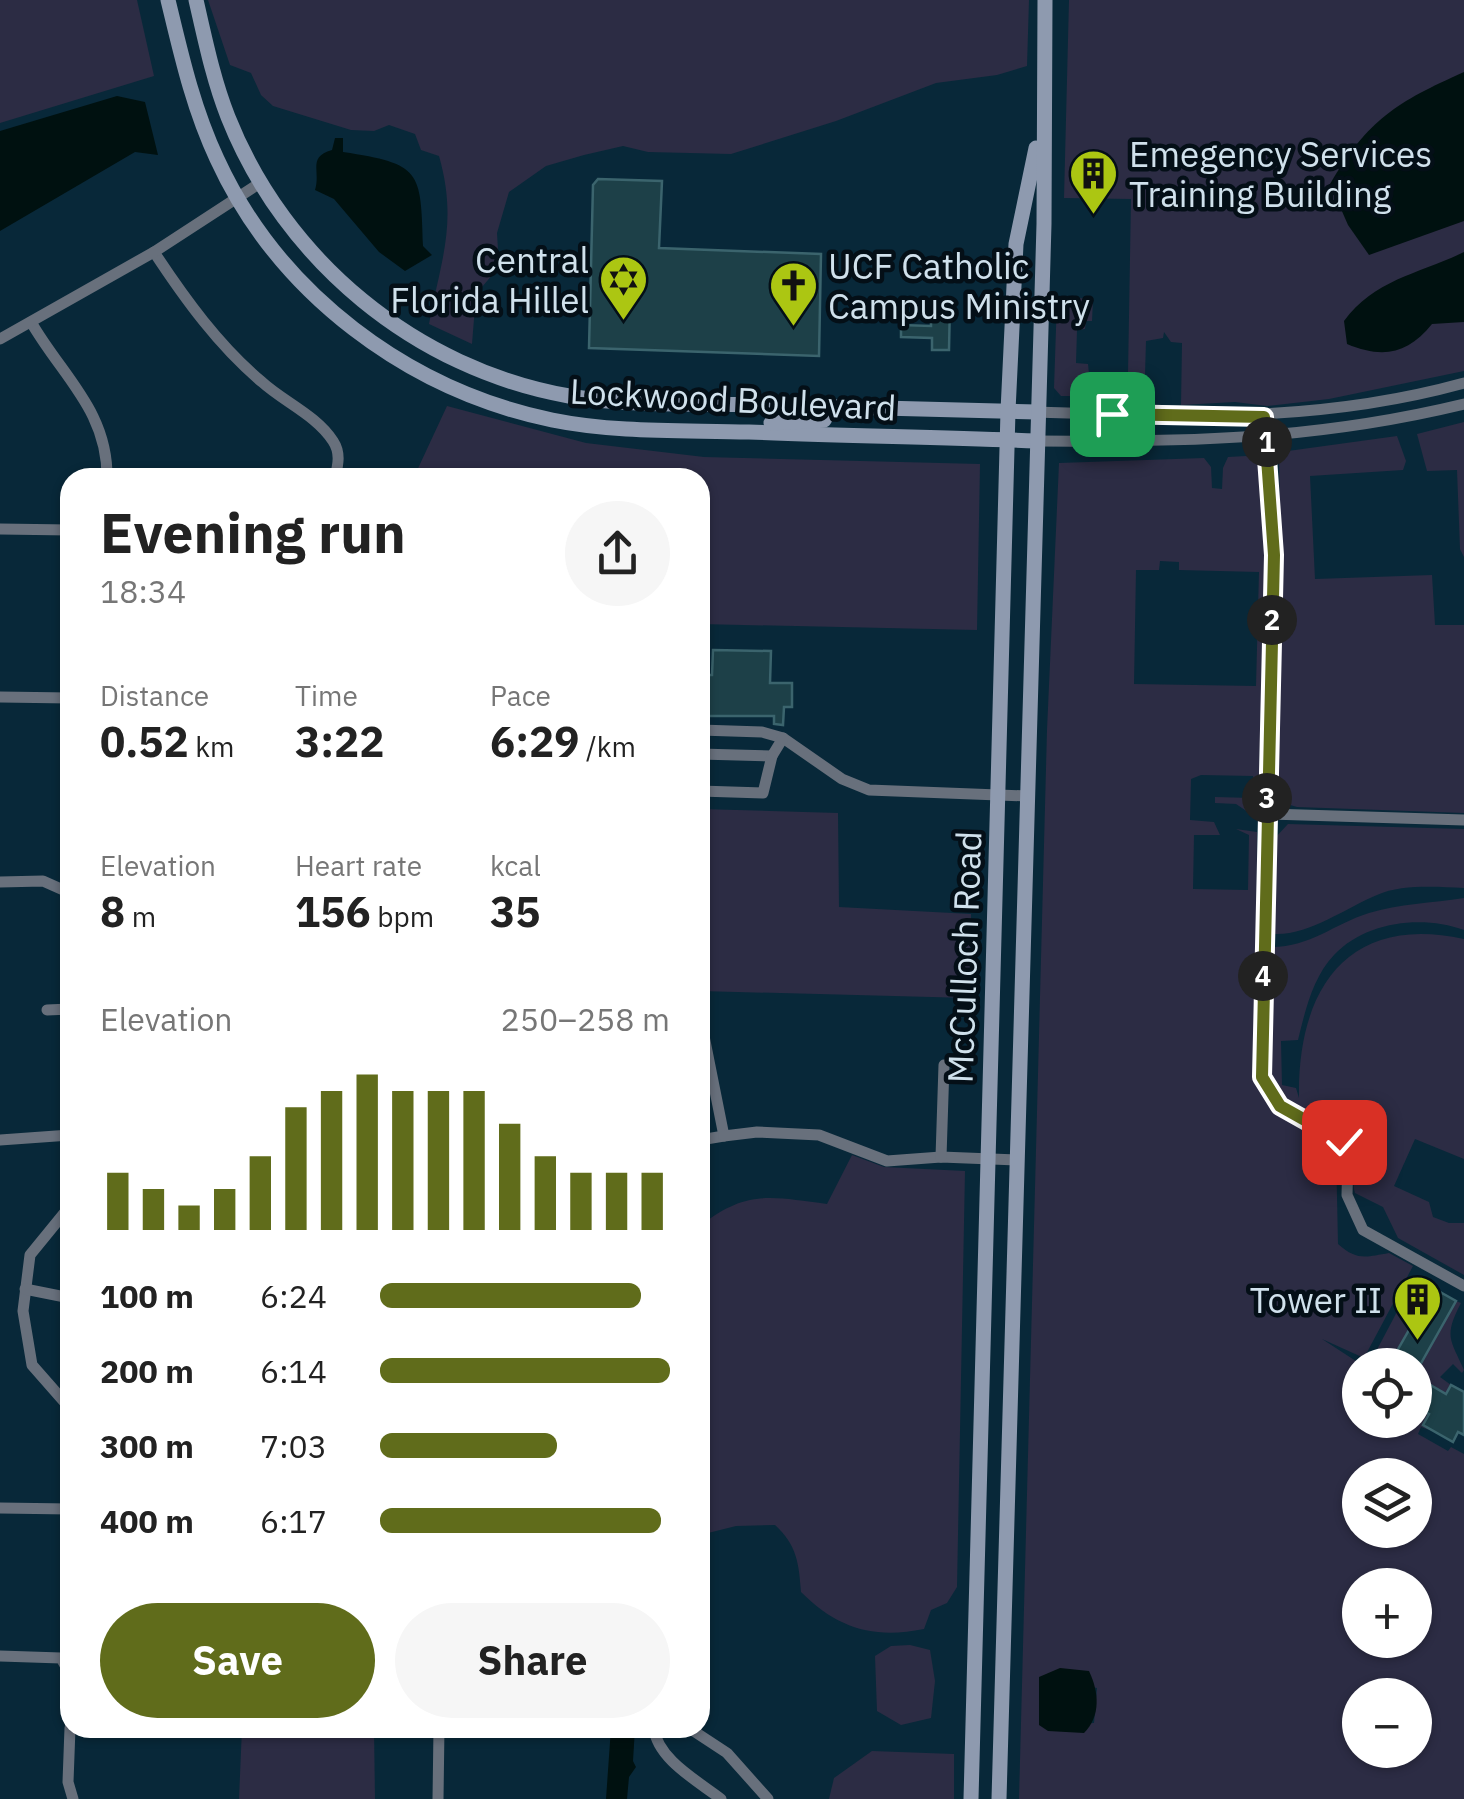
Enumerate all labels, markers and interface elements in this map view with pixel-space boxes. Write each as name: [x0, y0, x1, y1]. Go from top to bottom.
place label: Emegency Services Training Building: [1129, 131, 1432, 217]
building icon: Emegency Services Training Building: [1068, 148, 1120, 216]
place label: Central Florida Hillel: [390, 237, 589, 323]
place label: UCF Catholic Campus Ministry: [828, 243, 1090, 329]
synagogue icon: Central Florida Hillel: [598, 254, 650, 322]
church icon: UCF Catholic Campus Ministry: [767, 260, 819, 328]
street label: Lockwood Boulevard: [569, 367, 897, 431]
pin: [1070, 372, 1155, 457]
icon: arrive: [1085, 387, 1140, 442]
pin: 1: [1242, 417, 1292, 467]
text: 1: [1259, 423, 1275, 460]
text: Evening run: [100, 497, 406, 568]
button: share: [565, 501, 670, 606]
text: 18:34: [100, 570, 186, 612]
pin: 2: [1247, 595, 1297, 645]
text: 2: [1264, 601, 1280, 638]
text: Distance: [100, 677, 209, 714]
text: Time: [295, 677, 358, 714]
text: Pace: [490, 677, 551, 714]
text: 0.52: [100, 714, 189, 769]
text: 3:22: [295, 714, 384, 769]
text: 6:29: [490, 714, 579, 769]
text: km: [189, 728, 234, 765]
text: /km: [579, 728, 636, 765]
pin: 3: [1242, 773, 1292, 823]
text: 3: [1259, 779, 1275, 816]
street label: McCulloch Road: [937, 830, 991, 1084]
text: Elevation: [100, 847, 216, 884]
text: Heart rate: [295, 847, 422, 884]
text: kcal: [490, 847, 541, 884]
text: 8: [100, 884, 125, 939]
text: 156: [295, 884, 371, 939]
text: 35: [490, 884, 540, 939]
text: m: [125, 898, 156, 935]
text: bpm: [371, 898, 434, 935]
pin: 4: [1238, 951, 1288, 1001]
text: 4: [1255, 957, 1271, 994]
text: Elevation: [100, 998, 233, 1040]
text: 250–258 m: [500, 998, 670, 1040]
pin: [1302, 1100, 1387, 1185]
icon: check: [1317, 1115, 1372, 1170]
building icon: Tower II: [1391, 1274, 1443, 1342]
text: 100 m: [100, 1275, 194, 1317]
text: 6:24: [260, 1275, 327, 1317]
place label: Tower II: [1250, 1277, 1382, 1323]
map controls: [1342, 1348, 1432, 1768]
button: locate: [1342, 1348, 1432, 1438]
text: 200 m: [100, 1350, 194, 1392]
text: 6:14: [260, 1350, 327, 1392]
text: 300 m: [100, 1425, 194, 1467]
text: 7:03: [260, 1425, 327, 1467]
button: layers: [1342, 1458, 1432, 1548]
text: 400 m: [100, 1500, 194, 1542]
text: 6:17: [260, 1500, 327, 1542]
button: +: [1342, 1568, 1432, 1658]
button: Save: [100, 1603, 375, 1718]
button: Share: [395, 1603, 670, 1718]
button: −: [1342, 1678, 1432, 1768]

